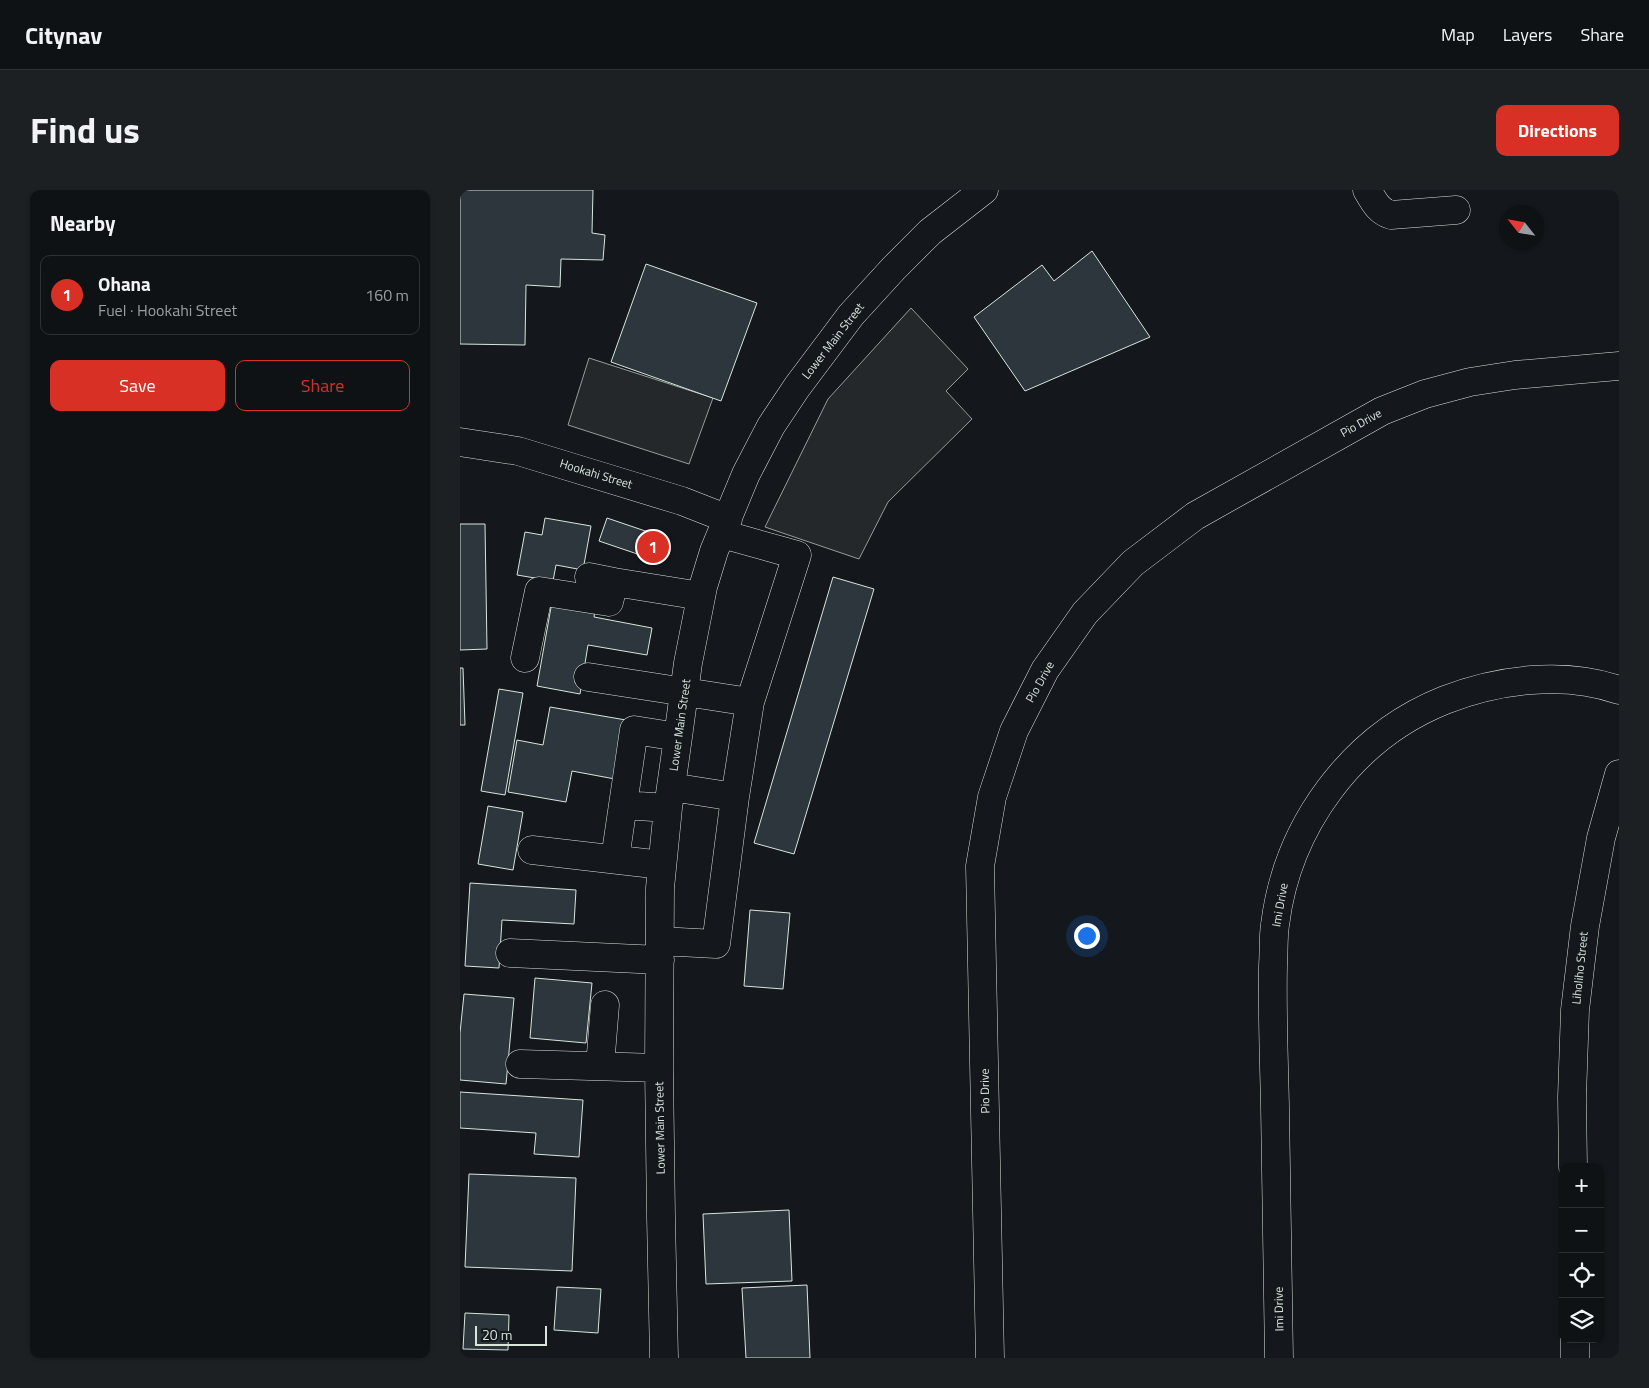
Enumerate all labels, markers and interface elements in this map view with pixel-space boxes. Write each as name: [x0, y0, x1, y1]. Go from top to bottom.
text: Citynav: [25, 17, 102, 53]
text: Map: [1441, 21, 1475, 48]
text: Layers: [1503, 21, 1552, 48]
text: Share: [1580, 21, 1624, 48]
text: Find us: [30, 103, 140, 157]
button: Directions: [1496, 105, 1619, 156]
north arrow: [1499, 205, 1544, 250]
text: Nearby: [50, 207, 115, 239]
text: Ohana: [98, 269, 151, 298]
text: 1: [63, 283, 71, 307]
text: 160 m: [365, 283, 409, 307]
text: Fuel · Hookahi Street: [98, 298, 237, 322]
street label: Lower Main Street: [797, 298, 869, 383]
button: Save: [50, 360, 225, 411]
button: Share: [235, 360, 410, 411]
street label: Pio Drive: [1336, 403, 1385, 442]
street label: Hookahi Street: [557, 453, 636, 494]
pin: 1: [637, 528, 669, 566]
street label: Pio Drive: [1020, 657, 1059, 706]
street label: Lower Main Street: [664, 677, 695, 772]
street label: Imi Drive: [1266, 881, 1293, 928]
your location: [1074, 923, 1100, 949]
street label: Liholiho Street: [1566, 930, 1593, 1005]
street label: Pio Drive: [975, 1068, 994, 1114]
street label: Lower Main Street: [649, 1081, 670, 1174]
map controls: [1559, 1163, 1604, 1343]
button: +: [1559, 1163, 1604, 1208]
button: −: [1559, 1208, 1604, 1253]
button: locate: [1559, 1253, 1604, 1298]
street label: Imi Drive: [1269, 1287, 1288, 1331]
button: layers: [1559, 1298, 1604, 1343]
scale bar: [475, 1323, 548, 1346]
text: 20 m: [482, 1324, 512, 1345]

